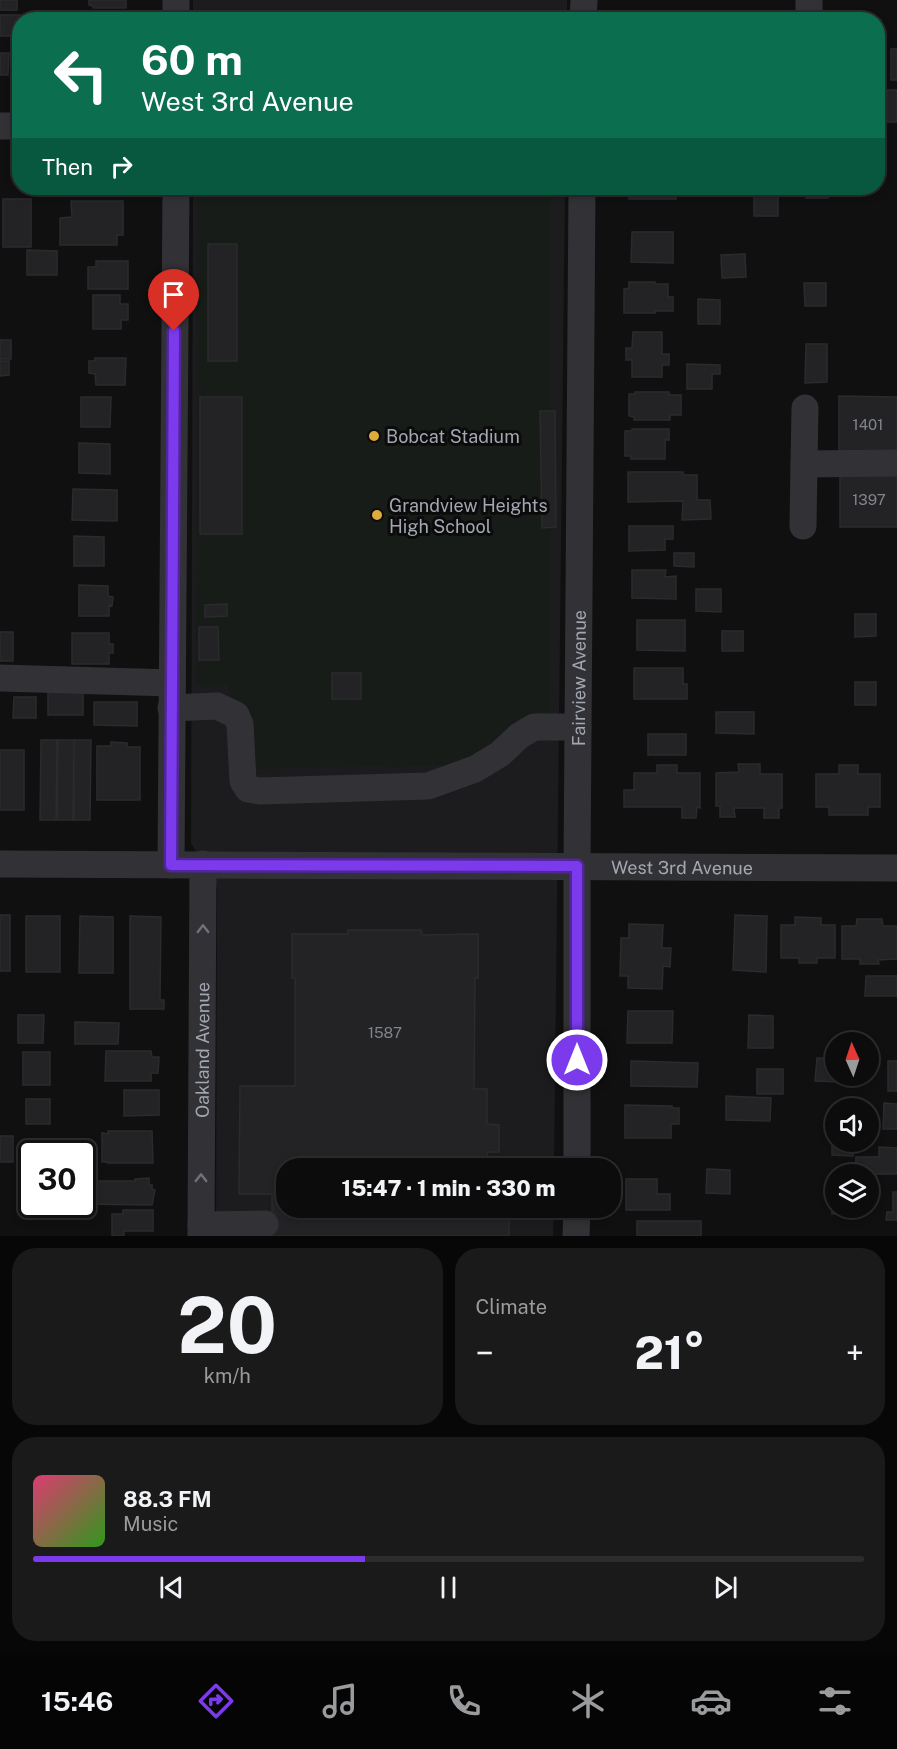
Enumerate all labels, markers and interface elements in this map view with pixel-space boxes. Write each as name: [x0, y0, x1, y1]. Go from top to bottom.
text: 60 m: [141, 35, 243, 84]
icon: left: [42, 36, 120, 114]
text: West 3rd Avenue: [141, 85, 354, 117]
icon: right: [105, 150, 138, 183]
text: Then: [42, 154, 93, 180]
pin: [148, 269, 199, 331]
icon: arrive: [157, 278, 190, 311]
house number: 1401: [853, 416, 883, 433]
place label: Bobcat Stadium: [386, 426, 520, 447]
marker: Bobcat Stadium: [367, 429, 381, 443]
house number: 1397: [852, 491, 886, 508]
place label: Grandview Heights High School: [389, 495, 548, 537]
marker: Grandview Heights High School: [370, 508, 384, 522]
street label: Fairview Avenue: [567, 610, 589, 746]
street label: West 3rd Avenue: [611, 856, 753, 878]
one-way arrow: [197, 924, 209, 933]
street label: Oakland Avenue: [191, 982, 213, 1118]
house number: 1587: [368, 1024, 402, 1041]
position arrow: [545, 1028, 609, 1092]
north arrow: [825, 1032, 879, 1086]
map controls: [825, 1032, 879, 1218]
button: sound: [825, 1098, 879, 1152]
speed limit sign: 30: [18, 1140, 96, 1218]
button: layers: [825, 1164, 879, 1218]
one-way arrow: [195, 1173, 207, 1182]
text: 15:47 · 1 min · 330 m: [342, 1175, 555, 1201]
text: 20: [177, 1279, 277, 1371]
text: Climate: [476, 1295, 547, 1319]
text: 21°: [634, 1326, 705, 1379]
text: −: [476, 1334, 494, 1372]
text: +: [846, 1334, 864, 1372]
text: km/h: [204, 1364, 251, 1388]
text: 88.3 FM: [123, 1486, 212, 1512]
text: Music: [123, 1512, 178, 1536]
icon: previous: [155, 1571, 188, 1604]
icon: pause: [432, 1571, 465, 1604]
icon: next: [709, 1571, 742, 1604]
icon: directions: [195, 1680, 237, 1722]
icon: music: [319, 1680, 361, 1722]
icon: phone: [443, 1680, 485, 1722]
icon: climate: [567, 1680, 609, 1722]
icon: car: [690, 1680, 732, 1722]
icon: filters: [814, 1680, 856, 1722]
text: 15:46: [41, 1685, 113, 1717]

